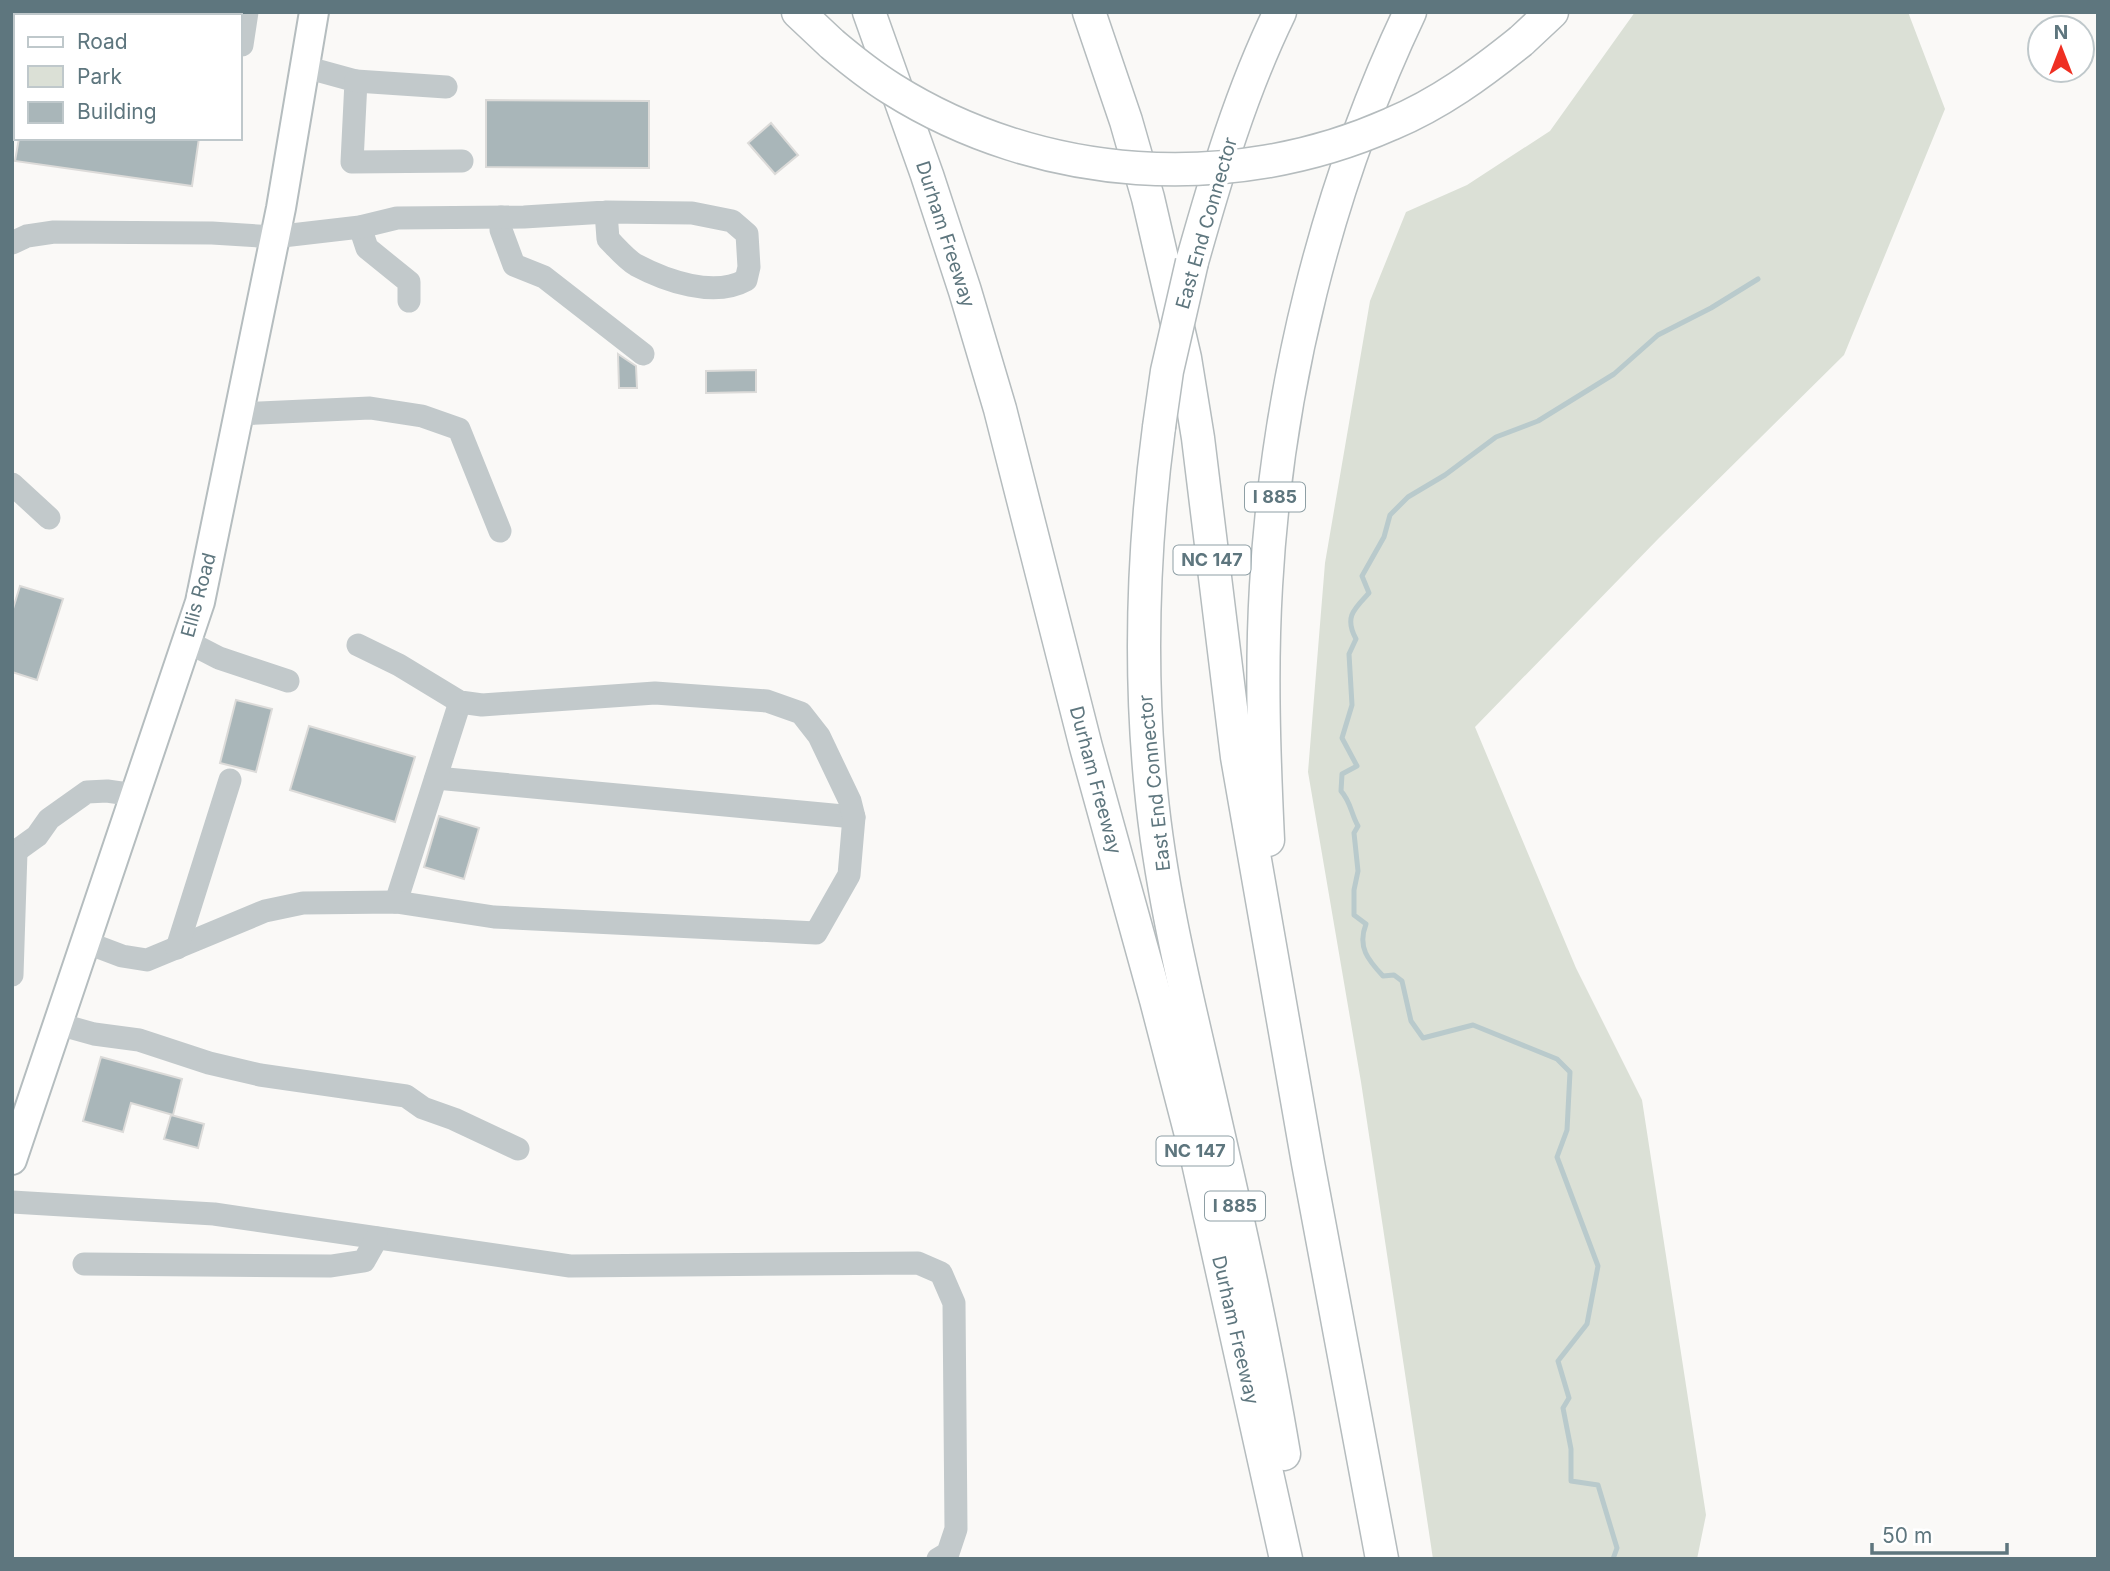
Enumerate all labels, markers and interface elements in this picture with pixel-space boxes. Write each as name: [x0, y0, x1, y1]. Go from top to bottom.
legend: [14, 14, 242, 140]
north arrow: [2026, 14, 2096, 84]
text: N: [2054, 21, 2068, 44]
text: Road: [77, 29, 128, 54]
text: Park: [77, 64, 122, 89]
text: Building: [77, 99, 157, 124]
street label: East End Connector: [1171, 135, 1242, 312]
street label: Durham Freeway: [911, 158, 980, 310]
road number: I 885: [1245, 482, 1305, 512]
road number: NC 147: [1174, 546, 1250, 574]
street label: Ellis Road: [176, 550, 221, 640]
street label: East End Connector: [1134, 693, 1175, 872]
street label: Durham Freeway: [1065, 704, 1126, 857]
road number: NC 147: [1156, 1136, 1234, 1166]
road number: I 885: [1205, 1191, 1265, 1220]
street label: Durham Freeway: [1207, 1253, 1264, 1407]
scale bar: [1872, 1512, 2007, 1556]
text: 50 m: [1882, 1523, 1932, 1548]

